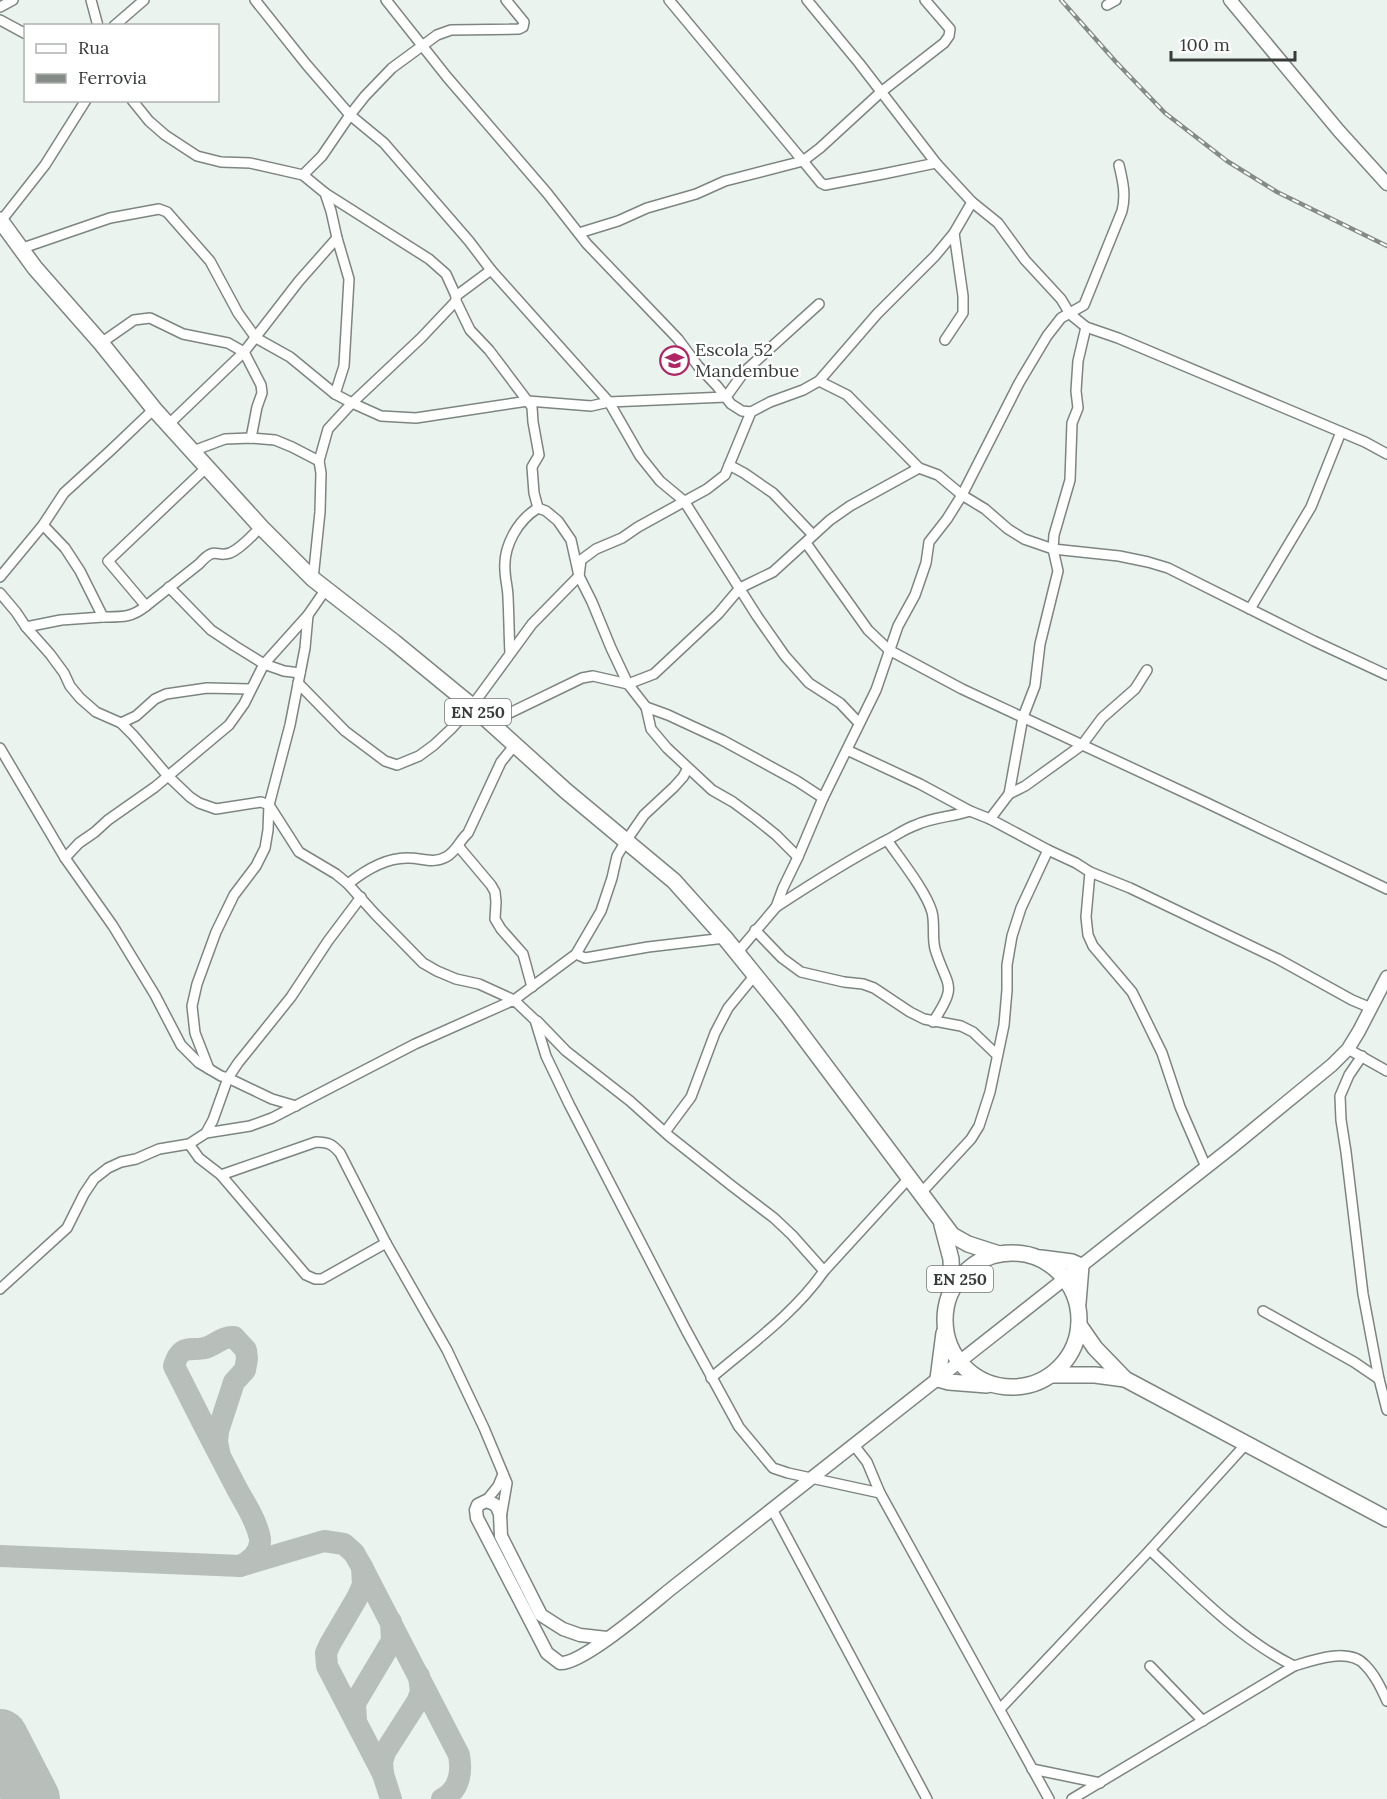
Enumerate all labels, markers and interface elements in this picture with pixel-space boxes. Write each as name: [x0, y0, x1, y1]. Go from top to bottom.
legend: [24, 24, 219, 102]
scale bar: [1171, 24, 1296, 62]
text: 100 m: [1180, 33, 1230, 56]
text: Rua: [78, 36, 109, 59]
text: Ferrovia: [78, 66, 147, 89]
place label: Escola 52 Mandembue: [695, 338, 800, 382]
school or university icon: Escola 52 Mandembue: [658, 344, 690, 376]
road number: EN 250: [445, 699, 511, 725]
road number: EN 250: [927, 1266, 993, 1292]

